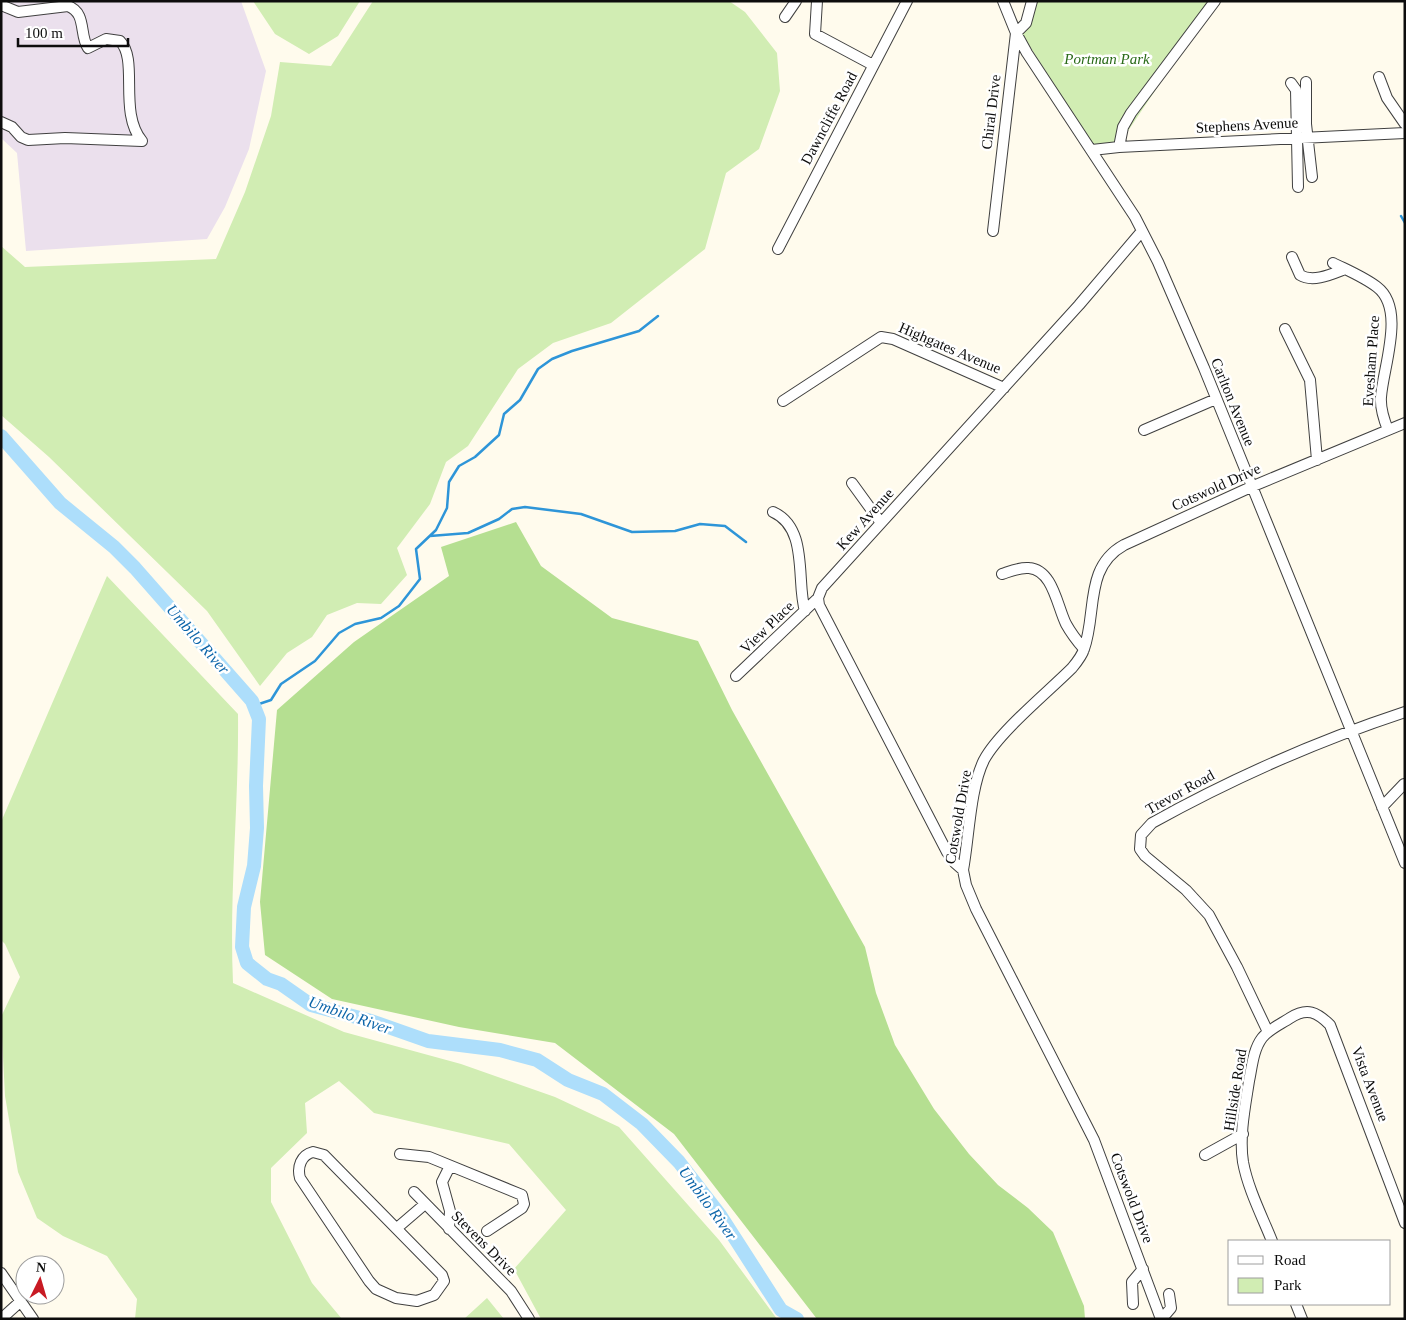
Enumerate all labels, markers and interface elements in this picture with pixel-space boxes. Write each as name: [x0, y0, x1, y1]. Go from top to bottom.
scale bar: [18, 15, 128, 47]
text: 100 m: [25, 25, 63, 41]
park label: Portman Park: [1063, 51, 1150, 67]
street label: Dawncliffe Road: [798, 69, 860, 167]
street label: Chiral Drive: [978, 73, 1004, 150]
street label: Stephens Avenue: [1195, 114, 1299, 136]
street label: Evesham Place: [1360, 315, 1382, 407]
street label: Highgates Avenue: [897, 319, 1004, 377]
street label: Carlton Avenue: [1208, 356, 1258, 449]
street label: Cotswold Drive: [1169, 460, 1263, 514]
street label: Kew Avenue: [833, 485, 897, 553]
street label: View Place: [737, 597, 797, 656]
water label: Umbilo River: [163, 601, 233, 678]
street label: Trevor Road: [1143, 766, 1217, 817]
street label: Cotswold Drive: [942, 768, 974, 865]
water label: Umbilo River: [306, 993, 394, 1037]
street label: Vista Avenue: [1348, 1044, 1392, 1124]
street label: Hillside Road: [1221, 1047, 1249, 1132]
street label: Cotswold Drive: [1107, 1151, 1157, 1246]
water label: Umbilo River: [676, 1163, 741, 1244]
street label: Stevens Drive: [448, 1207, 520, 1279]
legend: [1228, 1240, 1391, 1305]
text: Road: [1274, 1252, 1306, 1268]
north arrow: [15, 1255, 65, 1305]
text: N: [35, 1260, 47, 1275]
text: Park: [1274, 1277, 1302, 1293]

